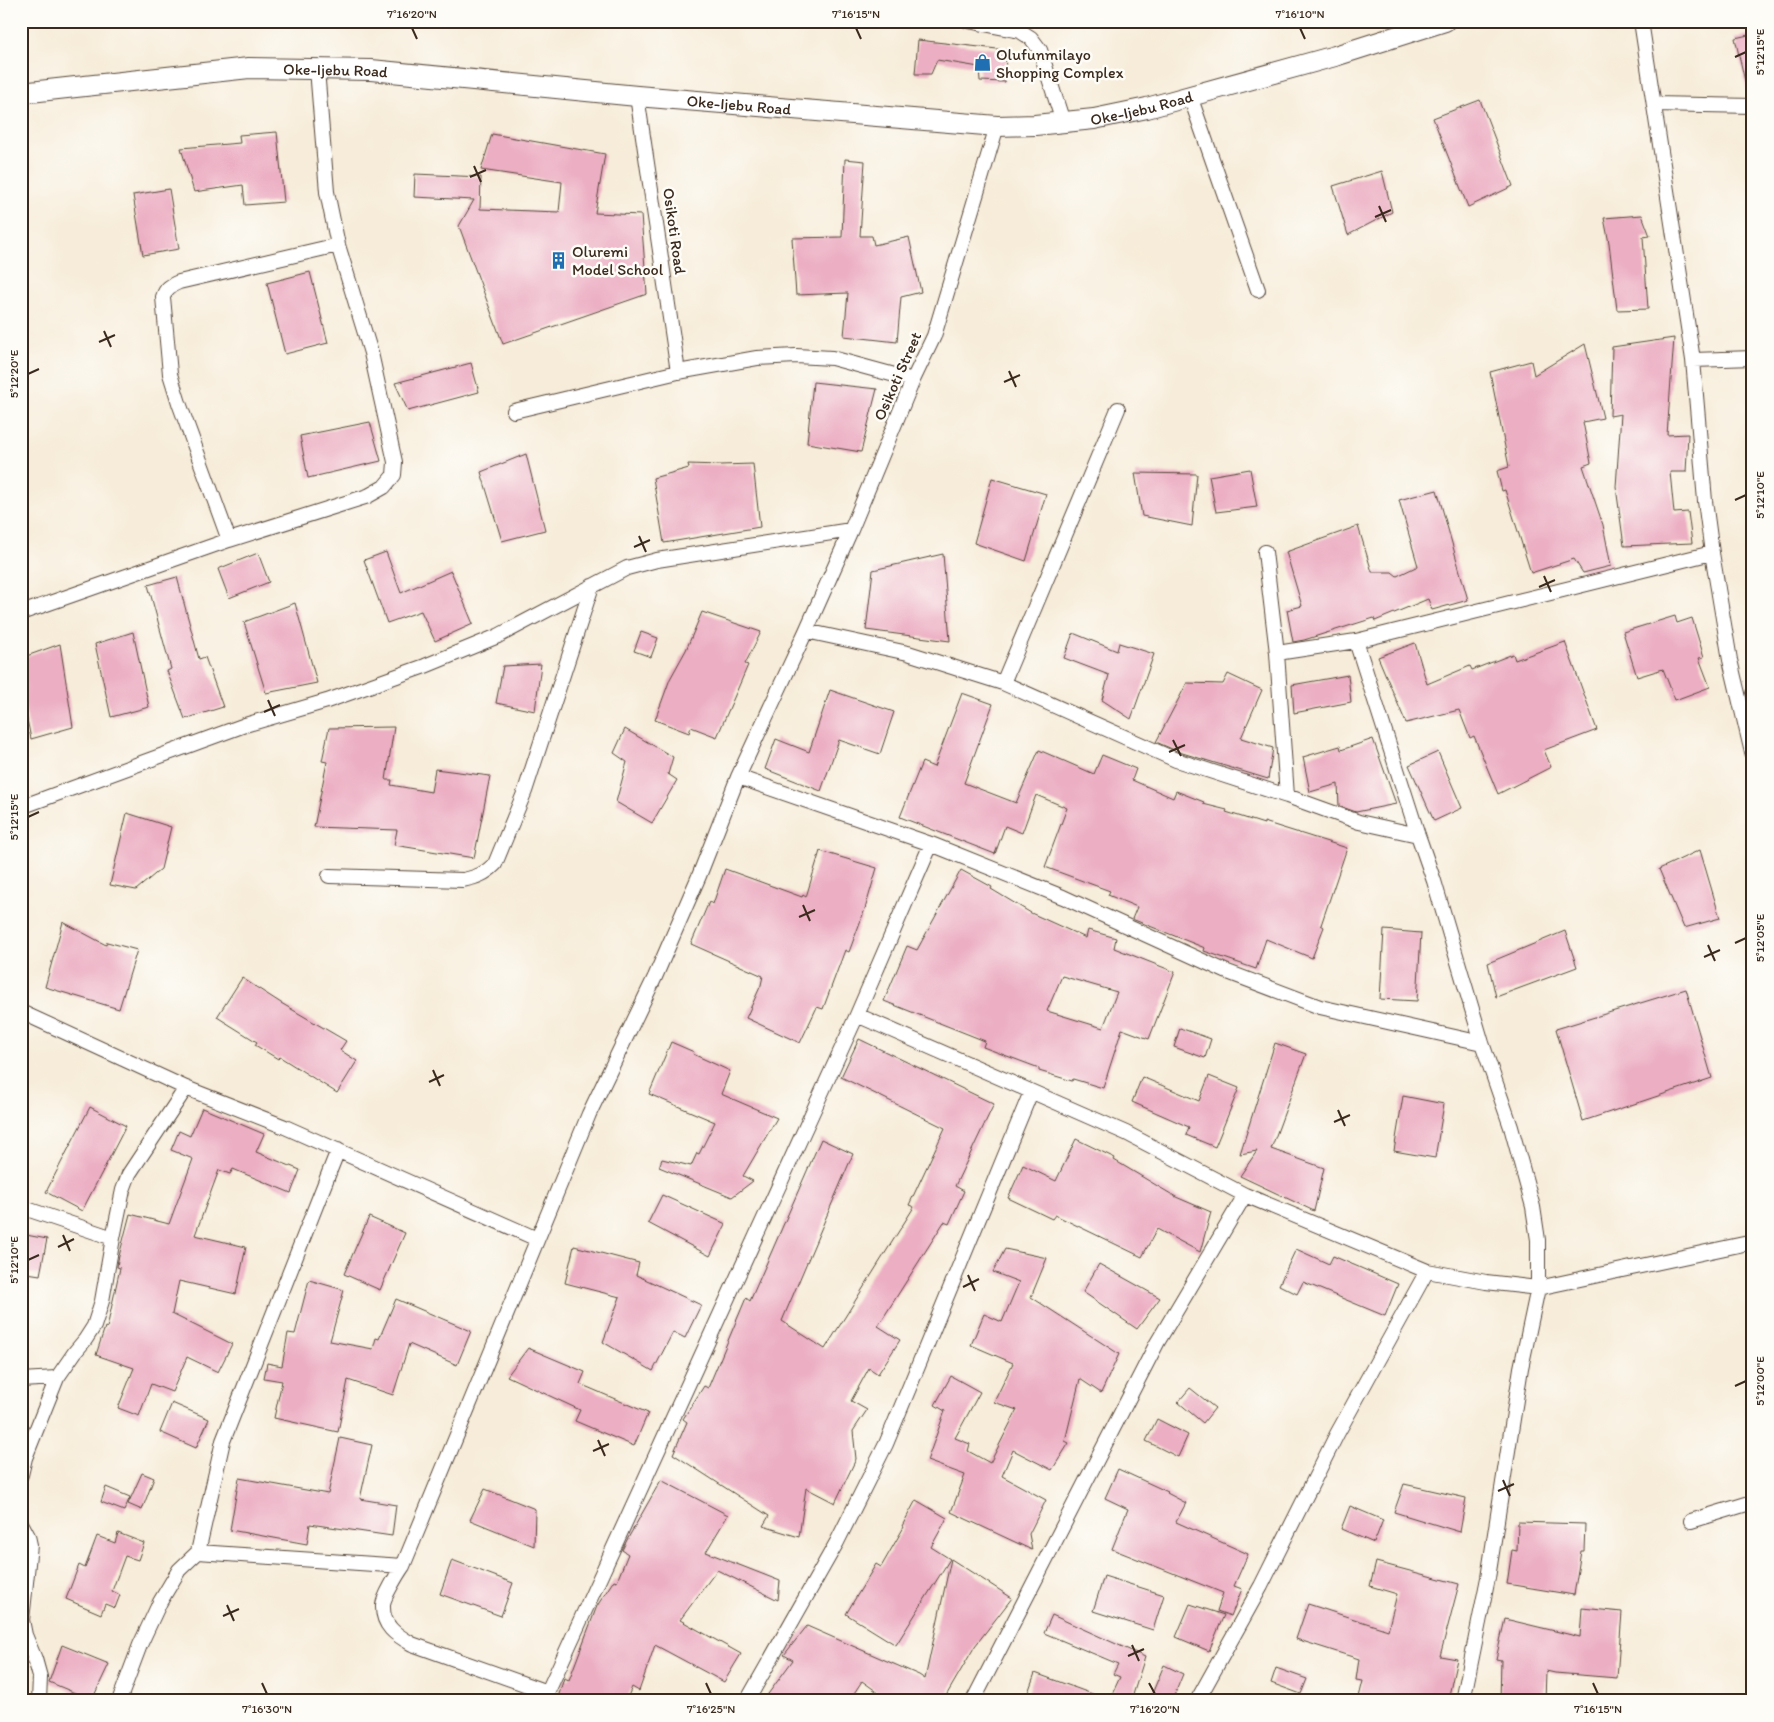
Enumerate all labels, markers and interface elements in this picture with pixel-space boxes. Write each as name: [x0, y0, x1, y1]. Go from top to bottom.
text: 7°16'20"N: [387, 7, 437, 21]
text: 7°16'15"N: [832, 7, 880, 21]
text: 7°16'10"N: [1275, 7, 1325, 21]
text: 5°12'15"E: [1753, 28, 1767, 75]
place label: Olufunmilayo Shopping Complex: [996, 45, 1124, 82]
shop icon: Olufunmilayo Shopping Complex: [972, 53, 992, 73]
street label: Oke-Ijebu Road: [283, 60, 389, 82]
street label: Oke-Ijebu Road: [1089, 87, 1195, 130]
street label: Oke-Ijebu Road: [686, 91, 792, 119]
street label: Osikoti Road: [659, 187, 690, 276]
place label: Oluremi Model School: [572, 242, 664, 279]
building icon: Oluremi Model School: [548, 250, 568, 270]
street label: Osikoti Street: [869, 329, 925, 423]
text: 5°12'20"E: [7, 349, 21, 398]
text: 5°12'10"E: [1753, 471, 1767, 519]
text: 5°12'15"E: [7, 793, 21, 840]
text: 5°12'05"E: [1753, 913, 1767, 962]
text: 5°12'10"E: [7, 1236, 21, 1284]
text: 5°12'00"E: [1753, 1356, 1767, 1406]
text: 7°16'30"N: [242, 1702, 292, 1716]
text: 7°16'25"N: [687, 1702, 735, 1716]
text: 7°16'20"N: [1130, 1702, 1180, 1716]
text: 7°16'15"N: [1574, 1702, 1622, 1716]

